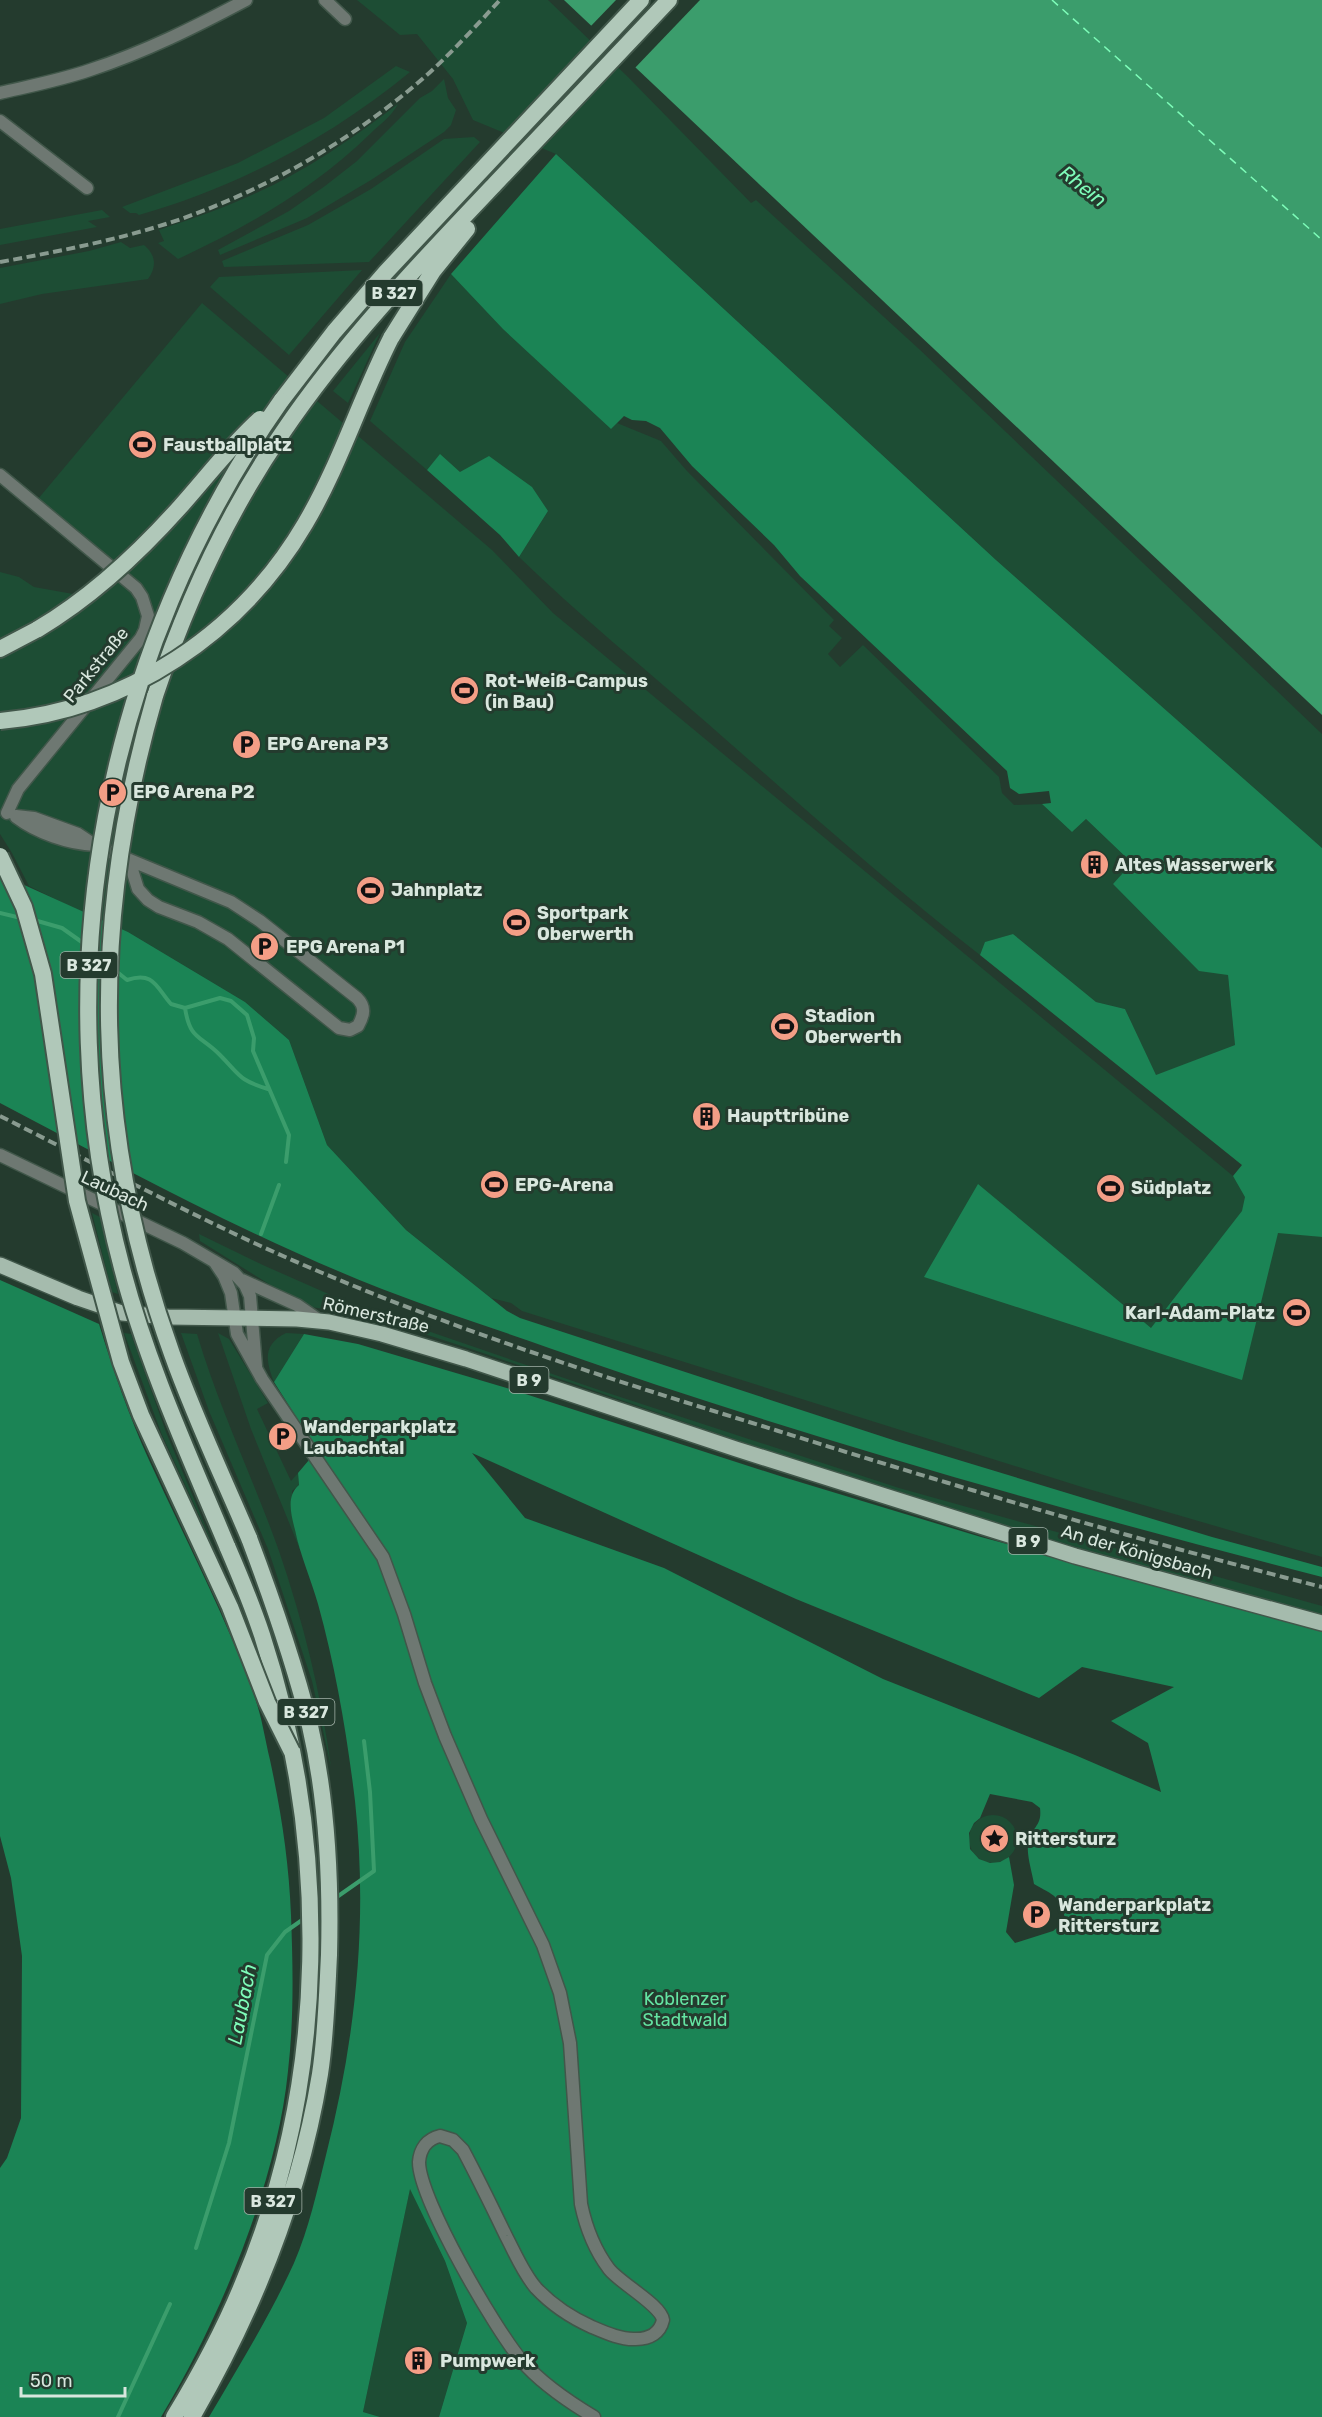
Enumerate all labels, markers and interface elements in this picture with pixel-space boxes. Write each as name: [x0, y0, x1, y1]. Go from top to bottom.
water label: Rhein: [1055, 160, 1111, 212]
road number: B 327: [366, 280, 422, 306]
sports icon: Faustballplatz: [126, 429, 158, 461]
place label: Faustballplatz: [163, 434, 292, 456]
street label: Parkstraße: [59, 623, 133, 707]
place label: Rot-Weiß-Campus (in Bau): [485, 670, 648, 713]
sports icon: Rot-Weiß-Campus (in Bau): [448, 675, 480, 707]
parking icon: EPG Arena P3: [230, 728, 262, 760]
place label: EPG Arena P3: [267, 733, 389, 755]
parking icon: EPG Arena P2: [96, 776, 128, 808]
place label: EPG Arena P2: [133, 781, 255, 803]
building icon: Altes Wasserwerk: [1078, 849, 1110, 881]
place label: Altes Wasserwerk: [1115, 854, 1274, 876]
sports icon: Jahnplatz: [354, 874, 386, 906]
place label: Jahnplatz: [391, 879, 482, 901]
place label: Sportpark Oberwerth: [537, 902, 634, 945]
sports icon: Sportpark Oberwerth: [500, 907, 532, 939]
parking icon: EPG Arena P1: [249, 931, 281, 963]
place label: EPG Arena P1: [286, 936, 405, 958]
road number: B 327: [60, 952, 118, 978]
place label: Stadion Oberwerth: [805, 1005, 902, 1048]
sports icon: Stadion Oberwerth: [768, 1010, 800, 1042]
building icon: Haupttribüne: [690, 1100, 722, 1132]
place label: Haupttribüne: [727, 1105, 849, 1127]
street label: Laubach: [78, 1166, 152, 1216]
sports icon: EPG-Arena: [478, 1169, 510, 1201]
sports icon: Südplatz: [1094, 1172, 1126, 1204]
place label: EPG-Arena: [515, 1174, 614, 1196]
place label: Südplatz: [1131, 1177, 1211, 1199]
street label: Römerstraße: [321, 1292, 431, 1338]
sports icon: Karl-Adam-Platz: [1280, 1297, 1312, 1329]
place label: Karl-Adam-Platz: [1125, 1302, 1275, 1324]
road number: B 9: [510, 1367, 548, 1393]
place label: Wanderparkplatz Laubachtal: [303, 1416, 456, 1459]
parking icon: Wanderparkplatz Laubachtal: [266, 1421, 298, 1453]
street label: An der Königsbach: [1059, 1520, 1215, 1584]
road number: B 9: [1008, 1528, 1048, 1554]
road number: B 327: [278, 1699, 334, 1725]
place icon: Rittersturz: [978, 1823, 1010, 1855]
place label: Rittersturz: [1015, 1828, 1116, 1850]
place label: Wanderparkplatz Rittersturz: [1058, 1894, 1211, 1937]
parking icon: Wanderparkplatz Rittersturz: [1021, 1899, 1053, 1931]
water label: Laubach: [222, 1962, 262, 2046]
park label: Koblenzer Stadtwald: [642, 1988, 728, 2031]
road number: B 327: [244, 2188, 302, 2214]
building icon: Pumpwerk: [403, 2345, 435, 2377]
place label: Pumpwerk: [440, 2350, 536, 2372]
scale bar: [21, 2360, 124, 2398]
text: 50 m: [30, 2370, 73, 2392]

